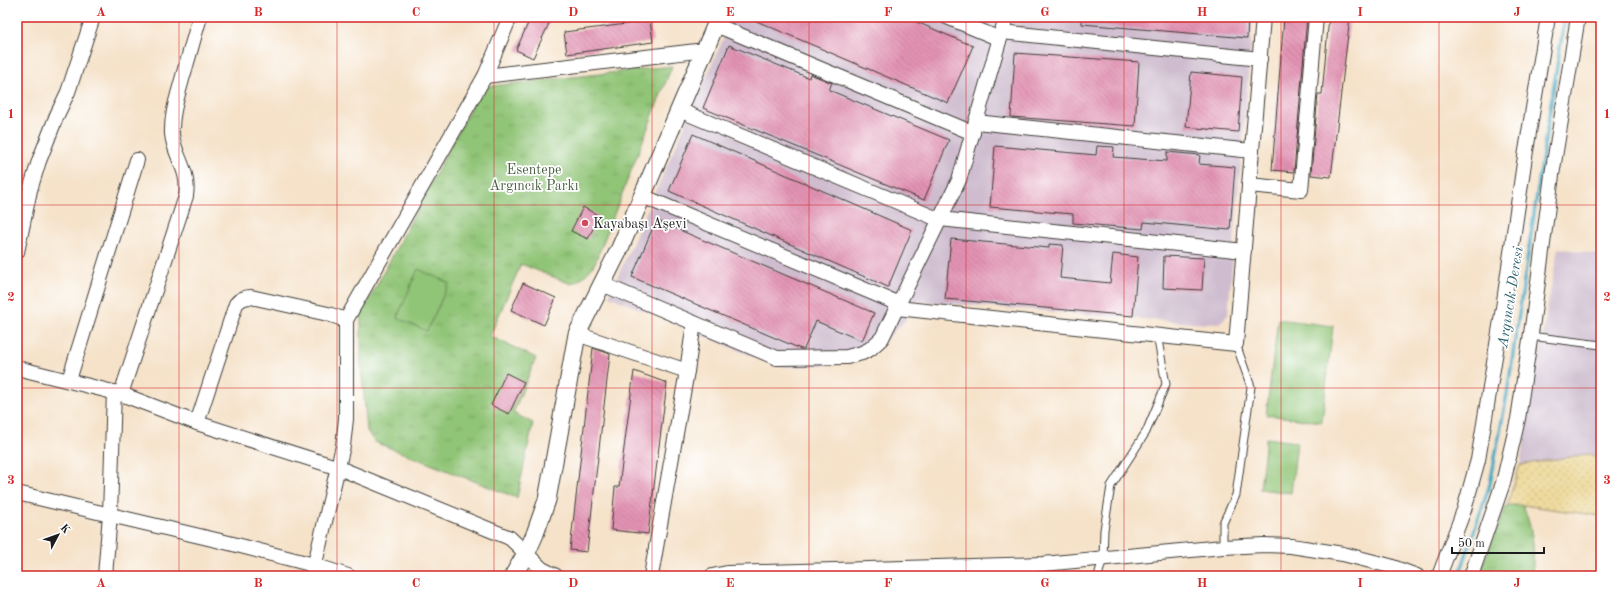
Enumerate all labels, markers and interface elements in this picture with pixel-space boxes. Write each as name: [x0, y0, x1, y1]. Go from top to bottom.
text: A: [96, 6, 106, 19]
text: B: [253, 6, 263, 19]
text: C: [412, 6, 420, 19]
text: D: [568, 6, 578, 19]
text: E: [726, 6, 735, 19]
text: F: [884, 6, 893, 19]
text: G: [1040, 6, 1050, 19]
text: H: [1197, 6, 1208, 19]
text: I: [1357, 6, 1363, 19]
text: J: [1513, 6, 1521, 19]
text: 1: [7, 108, 15, 121]
text: 1: [1603, 108, 1611, 121]
park label: Esentepe Argıncık Parkı: [489, 163, 579, 193]
place label: Kayabaşı Aşevi: [593, 217, 687, 231]
marker: Kayabaşı Aşevi: [580, 218, 590, 228]
water label: Argıncık Deresi: [1496, 245, 1527, 350]
text: 2: [7, 291, 15, 304]
text: 2: [1603, 291, 1611, 304]
text: 3: [7, 474, 15, 487]
text: 3: [1603, 474, 1611, 487]
north arrow: [38, 515, 78, 555]
text: K: [57, 523, 72, 537]
scale bar: [1452, 529, 1544, 555]
text: 50 m: [1458, 537, 1485, 550]
text: A: [96, 577, 106, 590]
text: B: [253, 577, 263, 590]
text: C: [412, 577, 420, 590]
text: D: [568, 577, 578, 590]
text: E: [726, 577, 735, 590]
text: F: [884, 577, 893, 590]
text: G: [1040, 577, 1050, 590]
text: H: [1197, 577, 1208, 590]
text: I: [1357, 577, 1363, 590]
text: J: [1513, 577, 1521, 590]

